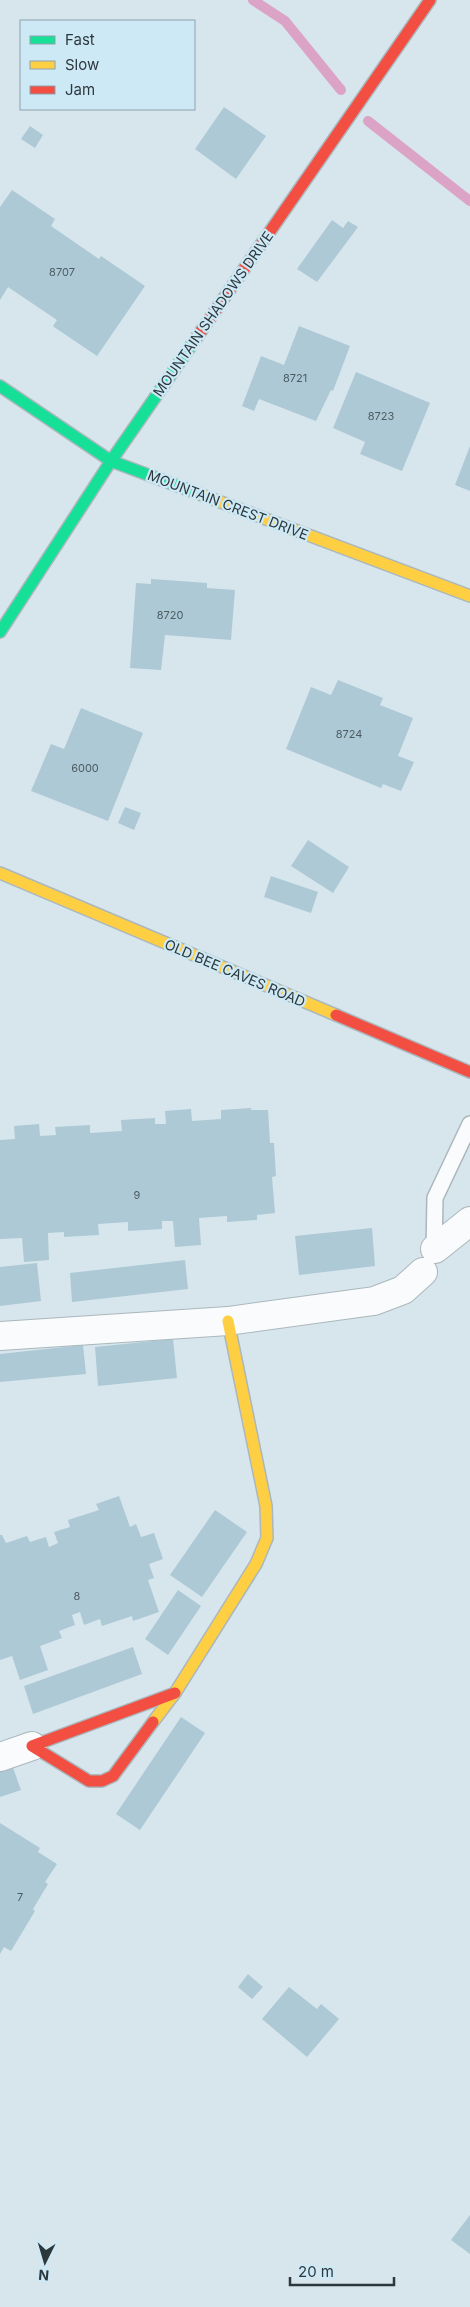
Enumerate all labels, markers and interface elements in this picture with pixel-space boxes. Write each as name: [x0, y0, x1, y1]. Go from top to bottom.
legend: [20, 20, 195, 110]
text: Fast: [65, 30, 95, 49]
text: Slow: [65, 55, 99, 74]
text: Jam: [65, 80, 95, 99]
street label: MOUNTAIN SHADOWS DRIVE: [149, 228, 276, 400]
house number: 8707: [49, 265, 75, 279]
house number: 8721: [283, 371, 307, 385]
house number: 8723: [368, 409, 394, 423]
street label: MOUNTAIN CREST DRIVE: [145, 466, 311, 543]
house number: 8720: [157, 608, 183, 622]
house number: 8724: [336, 727, 362, 741]
house number: 6000: [71, 761, 99, 775]
street label: OLD BEE CAVES ROAD: [162, 935, 308, 1010]
house number: 9: [134, 1188, 141, 1202]
house number: 8: [74, 1589, 81, 1603]
house number: 7: [17, 1890, 23, 1904]
north arrow: [20, 2237, 70, 2287]
scale bar: [290, 2254, 394, 2286]
text: 20 m: [298, 2262, 334, 2281]
text: N: [38, 2267, 50, 2284]

